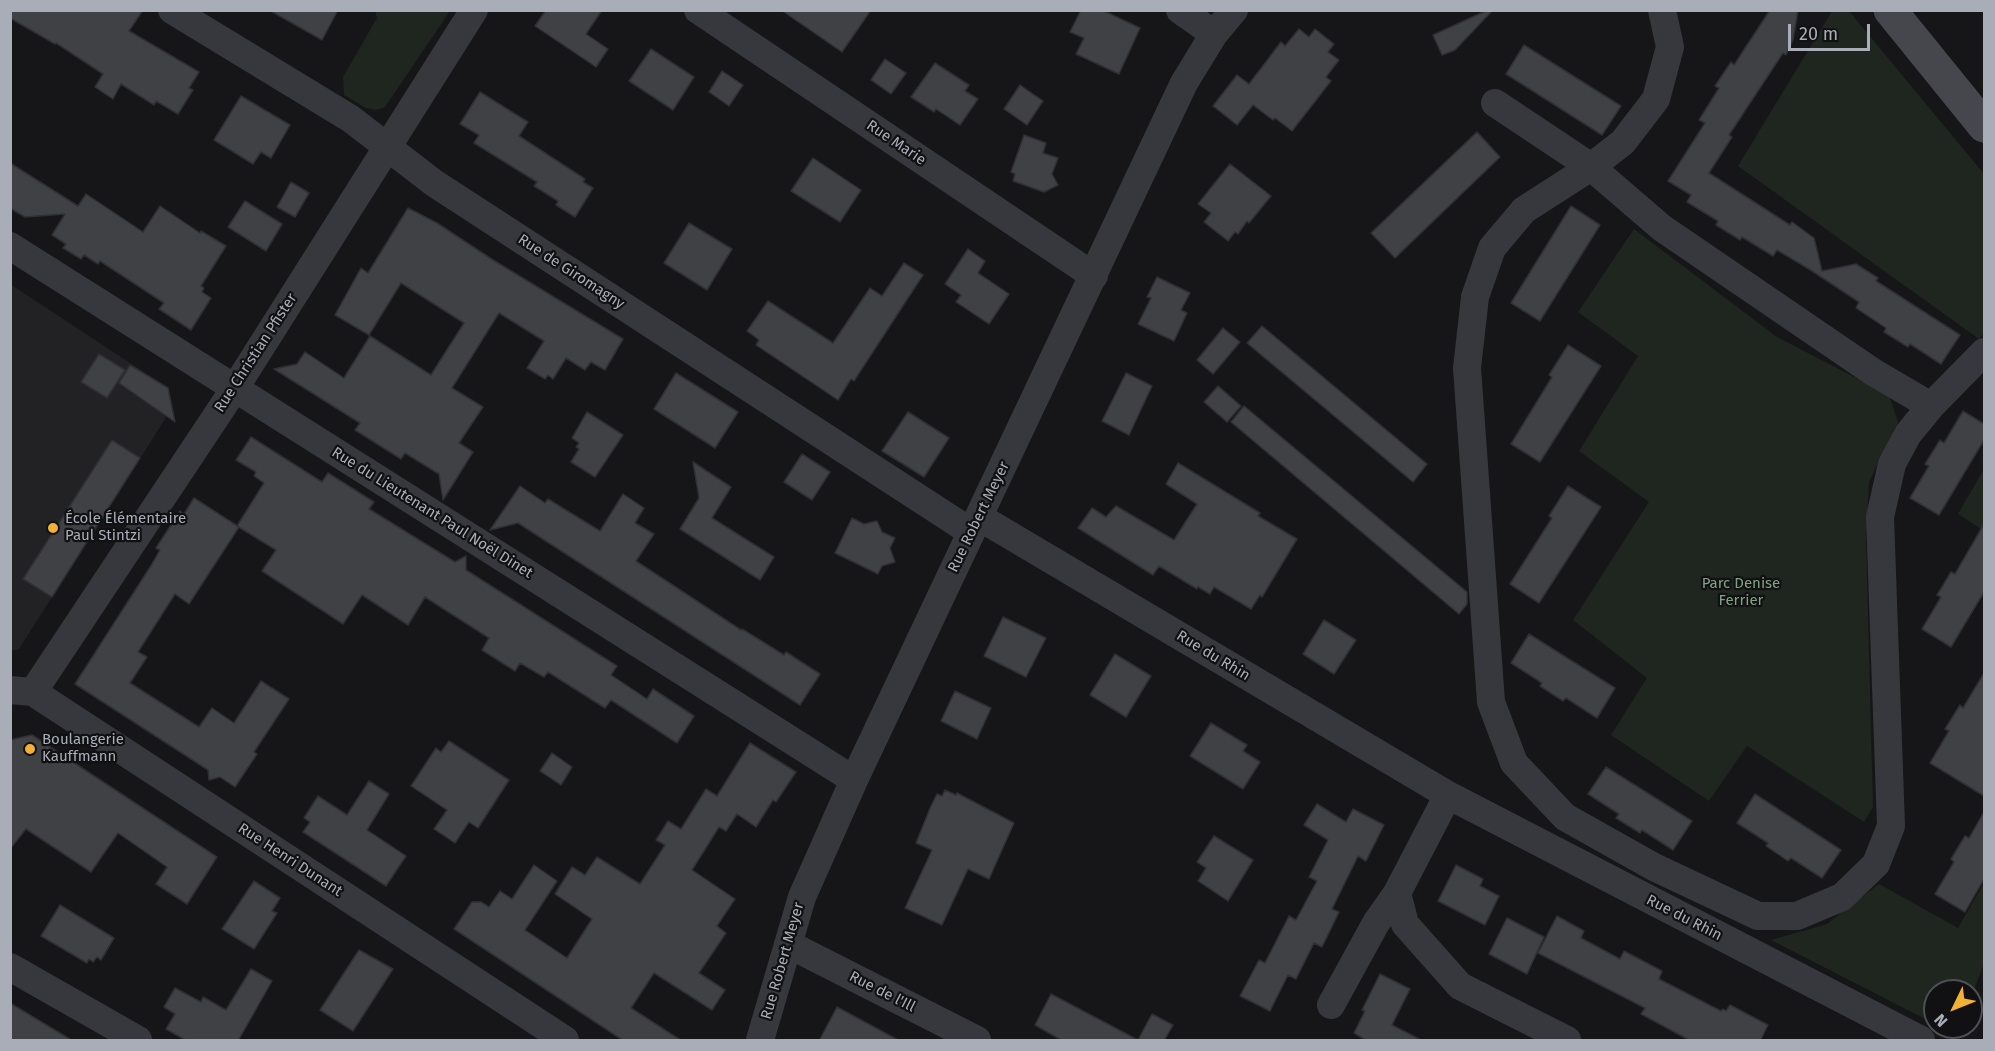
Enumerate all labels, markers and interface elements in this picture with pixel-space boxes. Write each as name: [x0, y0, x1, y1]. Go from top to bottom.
scale bar: [1791, 12, 1874, 50]
text: 20 m: [1799, 23, 1838, 45]
street label: Rue Marie: [863, 117, 929, 169]
street label: Rue de Giromagny: [514, 231, 628, 313]
street label: Rue Christian Pfister: [211, 290, 301, 416]
street label: Rue du Lieutenant Paul Noël Dinet: [328, 443, 536, 583]
street label: Rue Robert Meyer: [944, 459, 1014, 575]
place label: École Élémentaire Paul Stintzi: [65, 510, 186, 545]
marker: École Élémentaire Paul Stintzi: [46, 521, 60, 535]
park label: Parc Denise Ferrier: [1702, 575, 1780, 610]
street label: Rue du Rhin: [1173, 627, 1253, 685]
place label: Boulangerie Kauffmann: [42, 731, 124, 766]
marker: Boulangerie Kauffmann: [23, 742, 37, 756]
street label: Rue Henri Dunant: [235, 820, 345, 900]
street label: Rue du Rhin: [1643, 891, 1725, 945]
street label: Rue Robert Meyer: [758, 900, 808, 1022]
street label: Rue de l'Ill: [846, 968, 918, 1016]
north arrow: [1923, 979, 1983, 1039]
text: N: [1930, 1010, 1952, 1031]

